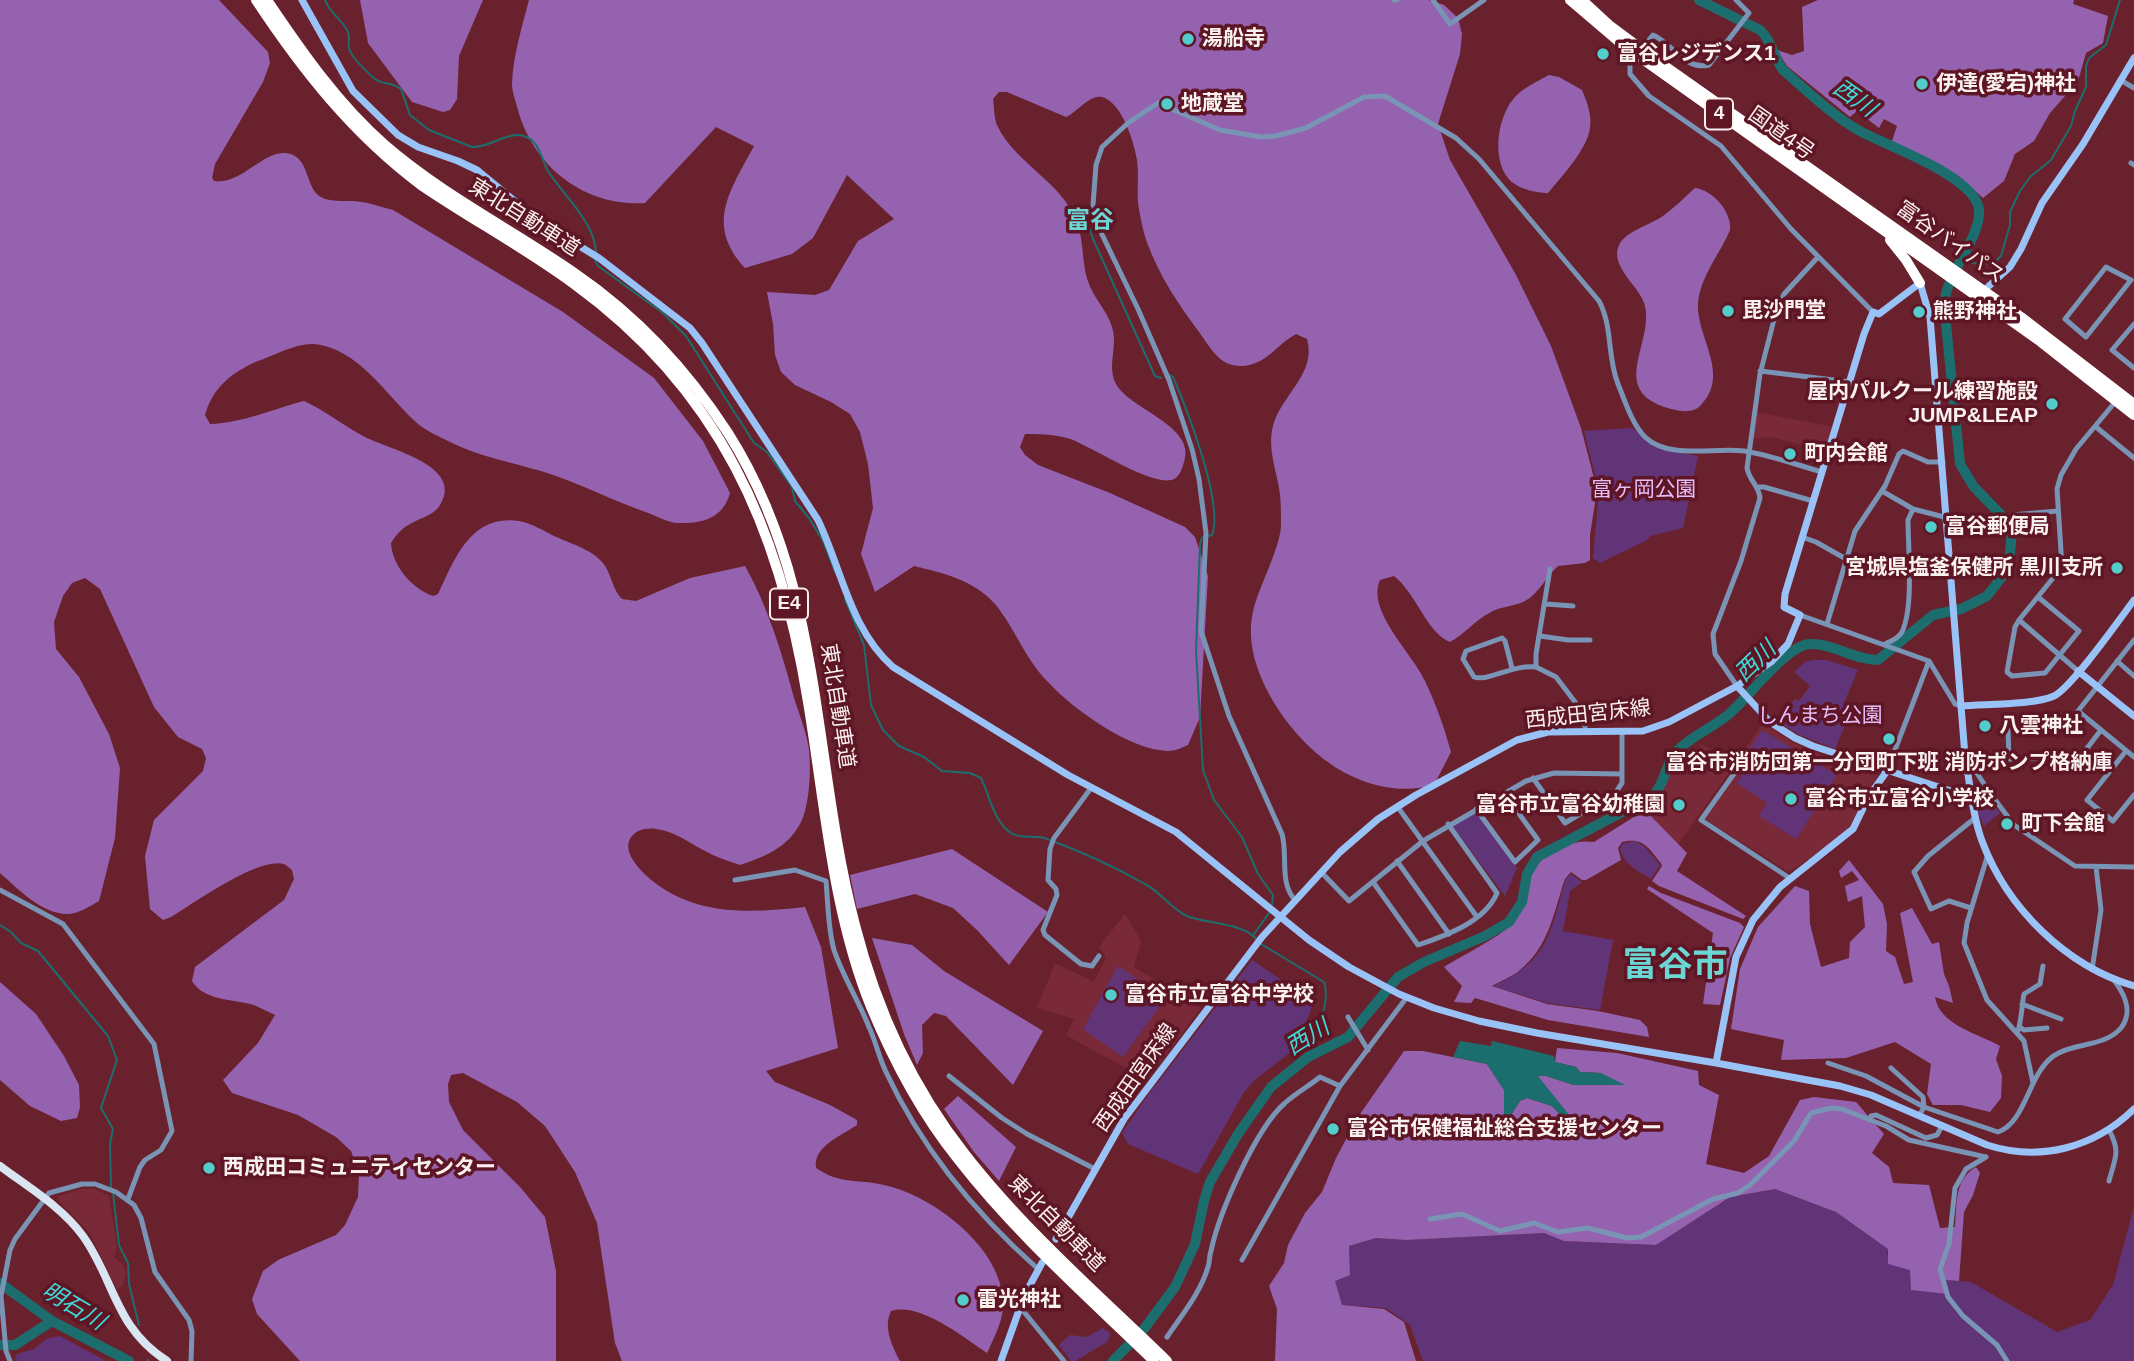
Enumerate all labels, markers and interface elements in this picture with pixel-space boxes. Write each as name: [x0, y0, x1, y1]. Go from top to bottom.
place label: 湯船寺: [1202, 26, 1265, 52]
marker: 湯船寺: [1180, 31, 1196, 47]
place label: 富谷レジデンス1: [1617, 41, 1776, 67]
marker: 富谷レジデンス1: [1595, 46, 1611, 62]
place label: 伊達(愛宕)神社: [1936, 71, 2076, 97]
water label: 西川: [1827, 75, 1881, 123]
marker: 伊達(愛宕)神社: [1914, 76, 1930, 92]
place label: 地蔵堂: [1181, 91, 1244, 117]
marker: 地蔵堂: [1159, 96, 1175, 112]
road number: 4: [1705, 98, 1733, 130]
street label: 国道4号: [1743, 102, 1819, 166]
street label: 東北自動車道: [464, 174, 584, 262]
street label: 富谷バイパス: [1891, 197, 2009, 289]
district label: 富谷: [1066, 207, 1114, 235]
place label: 毘沙門堂: [1742, 298, 1826, 324]
place label: 熊野神社: [1933, 299, 2017, 325]
marker: 毘沙門堂: [1720, 303, 1736, 319]
marker: 熊野神社: [1911, 304, 1927, 320]
place label: 屋内パルクール練習施設 JUMP&LEAP: [1807, 379, 2038, 429]
marker: 屋内パルクール練習施設 JUMP&LEAP: [2044, 396, 2060, 412]
place label: 町内会館: [1804, 441, 1888, 467]
marker: 町内会館: [1782, 446, 1798, 462]
park label: 富ヶ岡公園: [1592, 477, 1696, 503]
place label: 富谷郵便局: [1945, 514, 2050, 540]
marker: 富谷郵便局: [1923, 519, 1939, 535]
place label: 宮城県塩釜保健所 黒川支所: [1845, 555, 2103, 581]
marker: 宮城県塩釜保健所 黒川支所: [2109, 560, 2125, 576]
road number: E4: [770, 589, 808, 620]
water label: 西川: [1730, 636, 1782, 688]
street label: 東北自動車道: [815, 642, 859, 770]
street label: 西成田宮床線: [1524, 696, 1652, 734]
park label: しんまち公園: [1757, 703, 1883, 729]
place label: 八雲神社: [1999, 713, 2083, 739]
marker: 八雲神社: [1977, 718, 1993, 734]
marker: 富谷市消防団第一分団町下班 消防ポンプ格納庫: [1881, 731, 1897, 747]
place label: 富谷市消防団第一分団町下班 消防ポンプ格納庫: [1666, 750, 2112, 776]
place label: 富谷市立富谷小学校: [1805, 786, 1994, 812]
marker: 富谷市立富谷小学校: [1783, 791, 1799, 807]
place label: 富谷市立富谷幼稚園: [1476, 792, 1665, 818]
marker: 富谷市立富谷幼稚園: [1671, 797, 1687, 813]
place label: 町下会館: [2021, 811, 2105, 837]
marker: 町下会館: [1999, 816, 2015, 832]
district label: 富谷市: [1623, 945, 1727, 987]
place label: 富谷市立富谷中学校: [1125, 982, 1314, 1008]
marker: 富谷市立富谷中学校: [1103, 987, 1119, 1003]
water label: 西川: [1281, 1014, 1335, 1062]
street label: 西成田宮床線: [1090, 1019, 1182, 1137]
place label: 富谷市保健福祉総合支援センター: [1347, 1116, 1662, 1142]
marker: 富谷市保健福祉総合支援センター: [1325, 1121, 1341, 1137]
place label: 西成田コミュニティセンター: [223, 1155, 496, 1181]
marker: 西成田コミュニティセンター: [201, 1160, 217, 1176]
street label: 東北自動車道: [1003, 1171, 1109, 1277]
water label: 明石川: [36, 1277, 110, 1337]
place label: 雷光神社: [977, 1287, 1061, 1313]
marker: 雷光神社: [955, 1292, 971, 1308]

